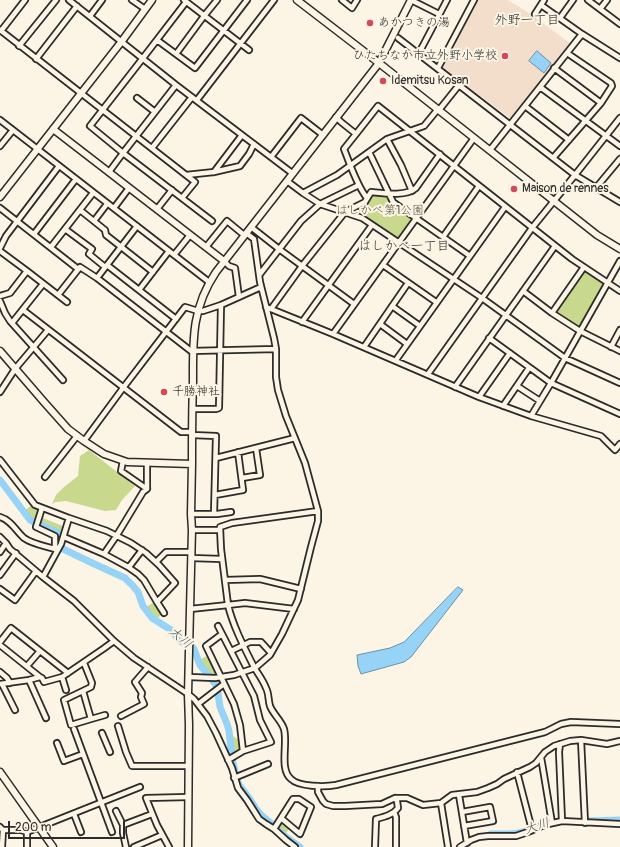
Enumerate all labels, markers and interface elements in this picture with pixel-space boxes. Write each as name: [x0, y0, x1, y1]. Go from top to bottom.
district label: 外野一丁目: [495, 13, 559, 29]
place label: あかつきの湯: [378, 16, 450, 30]
marker: あかつきの湯: [365, 18, 375, 28]
place label: ひたちなか市立外野小学校: [353, 49, 497, 63]
marker: ひたちなか市立外野小学校: [500, 51, 510, 61]
place label: Idemitsu Kosan: [391, 74, 469, 88]
marker: Idemitsu Kosan: [378, 76, 388, 86]
place label: Maison de rennes: [522, 182, 609, 196]
marker: Maison de rennes: [509, 184, 519, 194]
park label: はしかべ第1公園: [336, 204, 424, 218]
district label: はしかべ一丁目: [359, 239, 449, 255]
place label: 千勝神社: [172, 385, 220, 399]
marker: 千勝神社: [159, 387, 169, 397]
water label: 大川: [165, 624, 195, 652]
scale bar: [10, 813, 127, 839]
water label: 大川: [522, 816, 552, 838]
text: 200 m: [15, 820, 51, 835]

